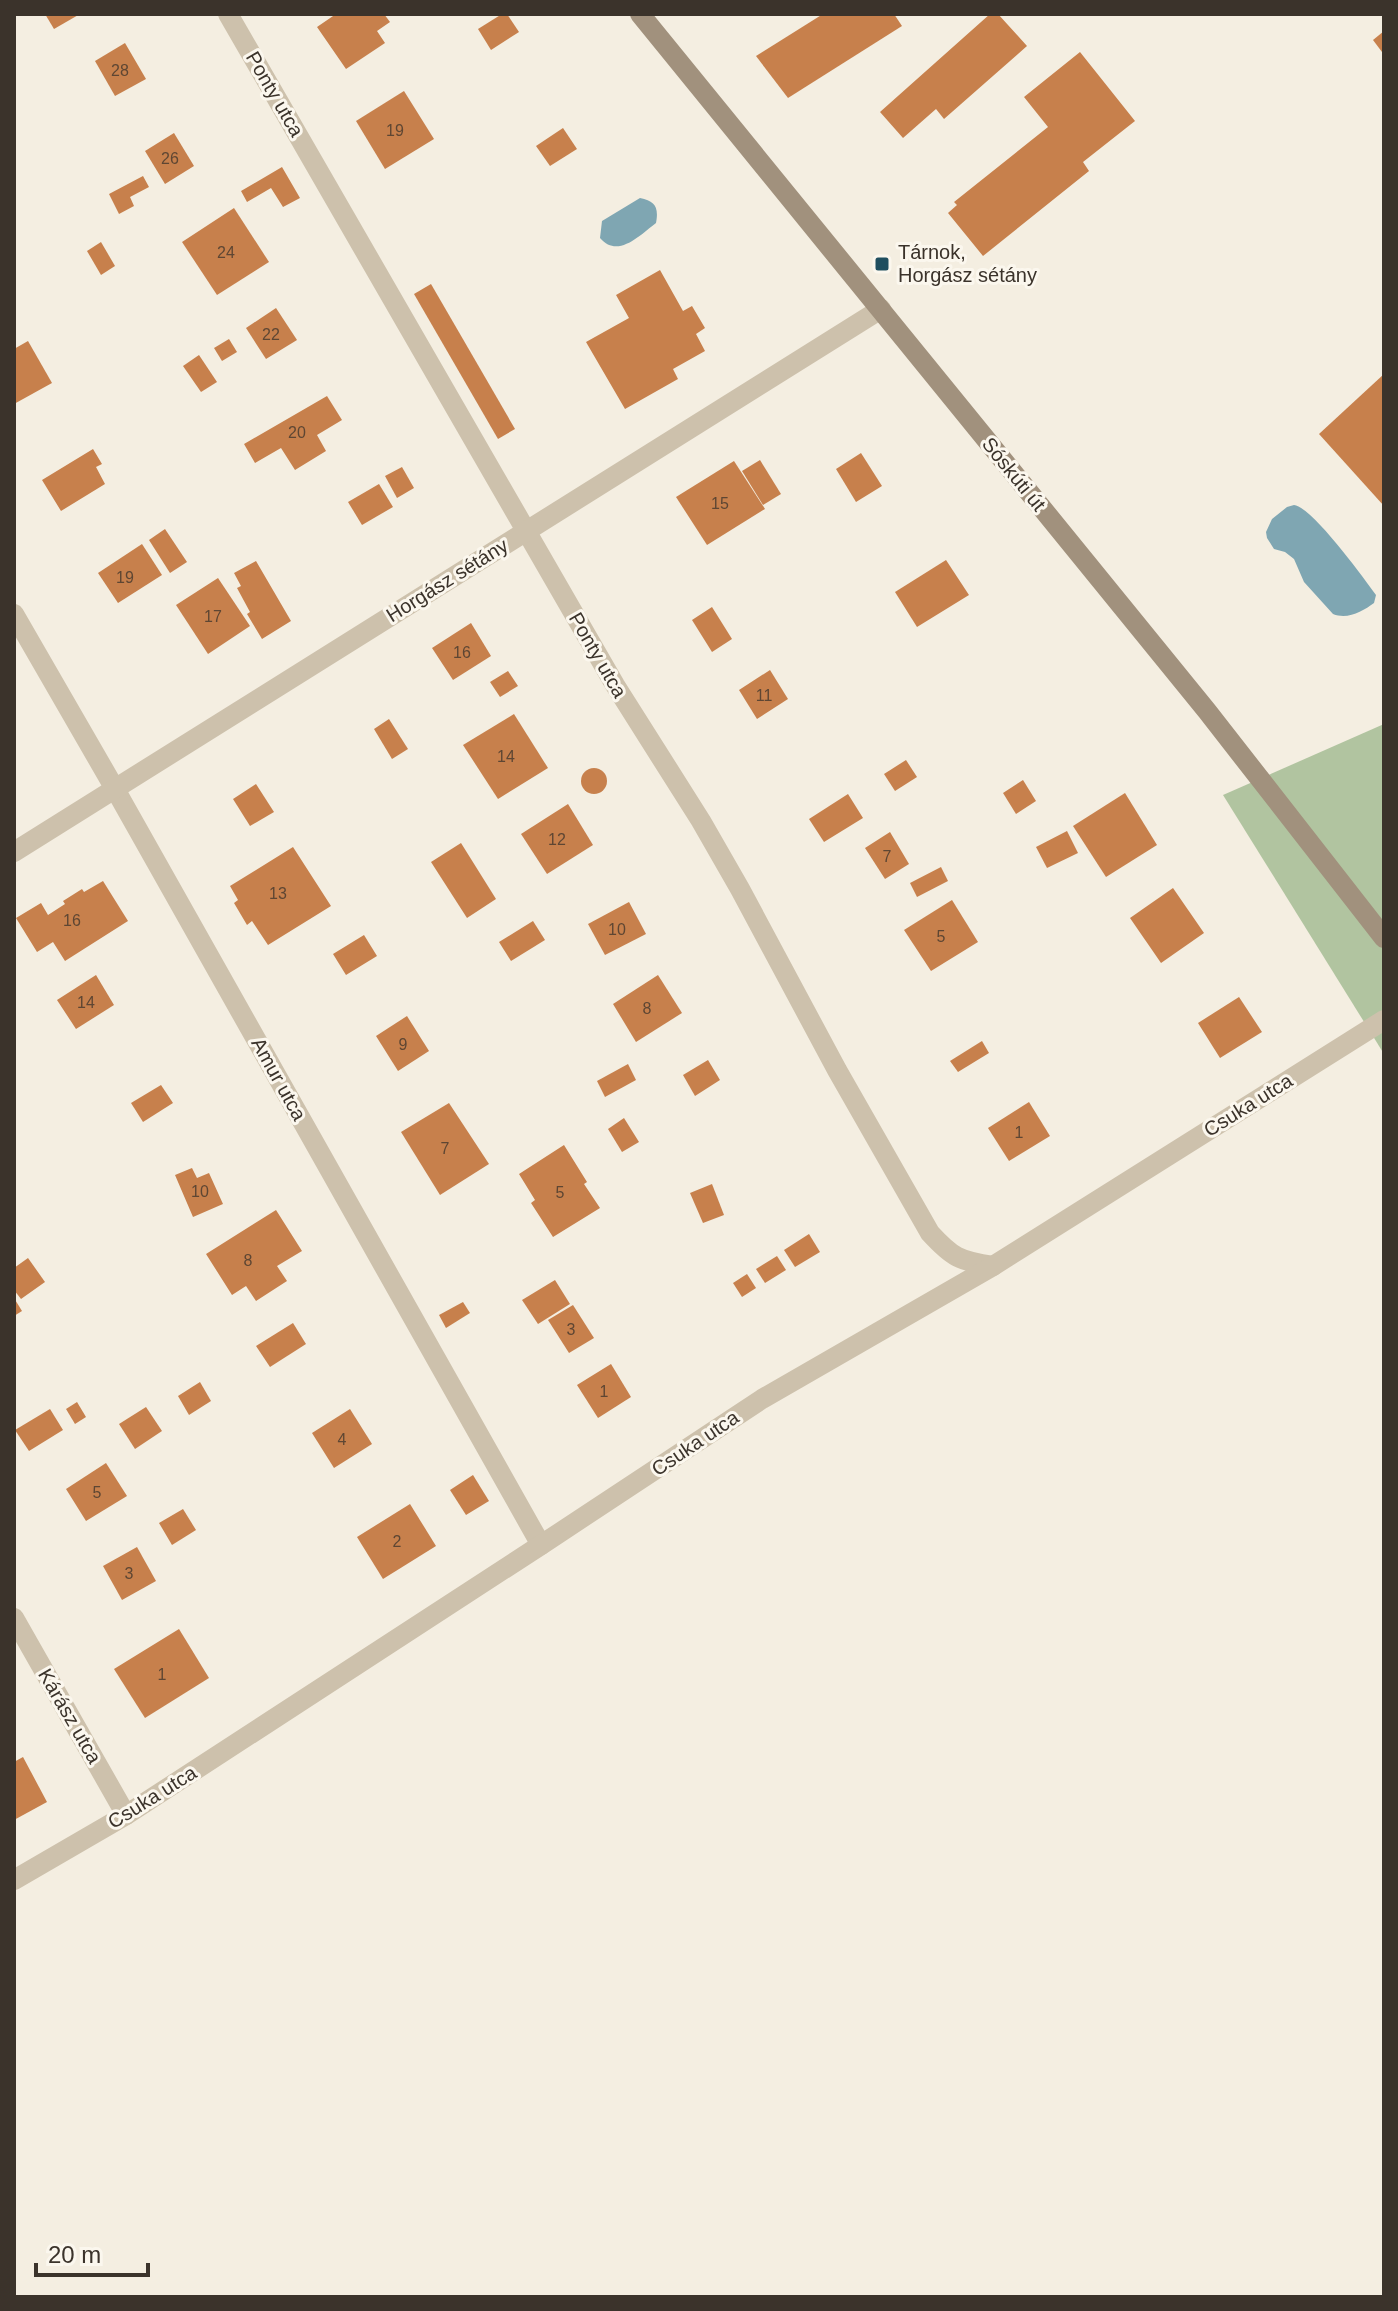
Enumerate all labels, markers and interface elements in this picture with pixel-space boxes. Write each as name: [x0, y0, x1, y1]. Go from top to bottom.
street label: Ponty utca: [242, 48, 309, 141]
house number: 28: [111, 62, 129, 79]
house number: 19: [386, 122, 404, 139]
house number: 26: [161, 150, 179, 167]
place label: Tárnok, Horgász sétány: [898, 241, 1037, 286]
house number: 24: [217, 244, 235, 261]
marker: Tárnok, Horgász sétány: [873, 255, 891, 273]
house number: 22: [262, 326, 280, 343]
house number: 20: [288, 424, 306, 441]
street label: Sóskúti út: [978, 433, 1050, 515]
house number: 15: [711, 495, 729, 512]
street label: Horgász sétány: [382, 534, 512, 626]
house number: 19: [116, 569, 134, 586]
house number: 17: [204, 608, 222, 625]
street label: Ponty utca: [565, 609, 632, 702]
house number: 16: [453, 644, 471, 661]
house number: 11: [756, 687, 772, 704]
house number: 14: [497, 748, 515, 765]
house number: 12: [548, 831, 566, 848]
house number: 7: [883, 848, 892, 865]
house number: 13: [269, 885, 287, 902]
house number: 16: [63, 912, 81, 929]
house number: 10: [608, 921, 626, 938]
house number: 5: [937, 928, 946, 945]
house number: 14: [77, 994, 95, 1011]
house number: 8: [643, 1000, 652, 1017]
street label: Amur utca: [247, 1034, 311, 1125]
house number: 9: [399, 1036, 408, 1053]
street label: Csuka utca: [1200, 1069, 1297, 1141]
house number: 1: [1015, 1124, 1024, 1141]
house number: 7: [441, 1140, 450, 1157]
house number: 10: [191, 1183, 209, 1200]
house number: 5: [556, 1184, 565, 1201]
house number: 8: [244, 1252, 253, 1269]
house number: 3: [567, 1321, 576, 1338]
house number: 1: [600, 1383, 609, 1400]
street label: Csuka utca: [647, 1405, 743, 1480]
house number: 4: [338, 1431, 347, 1448]
house number: 5: [93, 1484, 102, 1501]
house number: 2: [393, 1533, 402, 1550]
house number: 3: [125, 1565, 134, 1582]
street label: Kárász utca: [34, 1665, 106, 1768]
house number: 1: [158, 1666, 167, 1683]
street label: Csuka utca: [104, 1761, 201, 1833]
scale bar: [36, 2227, 148, 2277]
text: 20 m: [48, 2241, 101, 2268]

